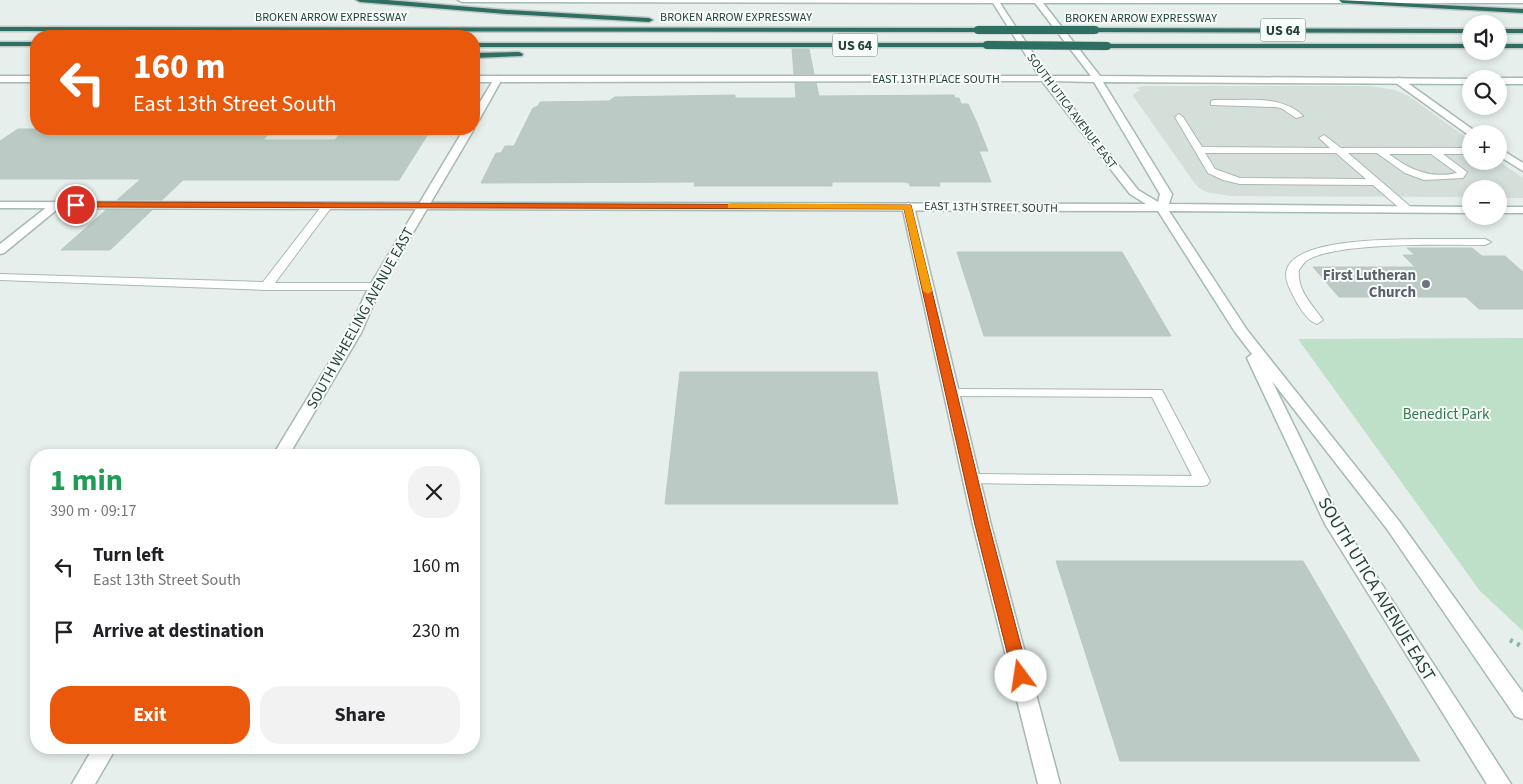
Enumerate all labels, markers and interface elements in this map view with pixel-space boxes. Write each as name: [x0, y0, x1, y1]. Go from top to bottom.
street label: BROKEN ARROW EXPRESSWAY: [255, 9, 407, 26]
street label: BROKEN ARROW EXPRESSWAY: [660, 9, 812, 26]
street label: BROKEN ARROW EXPRESSWAY: [1065, 10, 1217, 27]
map controls: [1462, 15, 1507, 225]
button: sound: [1462, 15, 1507, 60]
road number: US 64: [1260, 18, 1306, 42]
road number: US 64: [832, 34, 878, 56]
text: 160 m: [133, 42, 225, 92]
icon: left: [50, 50, 115, 115]
street label: SOUTH UTICA AVENUE EAST: [1023, 50, 1121, 173]
button: search: [1462, 70, 1507, 115]
street label: EAST 13TH PLACE SOUTH: [872, 71, 1000, 88]
text: East 13th Street South: [133, 88, 337, 120]
button: +: [1462, 125, 1507, 170]
button: −: [1462, 180, 1507, 225]
pin: [55, 184, 97, 226]
icon: arrive: [62, 191, 90, 219]
street label: EAST 13TH STREET SOUTH: [924, 198, 1058, 217]
street label: SOUTH WHEELING AVENUE EAST: [302, 224, 419, 413]
place label: First Lutheran Church: [1323, 265, 1416, 303]
marker: First Lutheran Church: [1420, 278, 1432, 290]
park label: Benedict Park: [1403, 404, 1490, 425]
text: 1 min: [50, 459, 123, 502]
button: close: [408, 466, 460, 518]
street label: SOUTH UTICA AVENUE EAST: [1312, 493, 1442, 686]
text: 390 m · 09:17: [50, 500, 137, 522]
text: Turn left: [93, 542, 164, 569]
icon: left: [50, 553, 78, 581]
text: 160 m: [412, 553, 460, 580]
text: East 13th Street South: [93, 569, 241, 591]
icon: arrive: [50, 618, 78, 646]
text: Arrive at destination: [93, 618, 264, 645]
text: 230 m: [412, 618, 460, 645]
position arrow: [994, 649, 1046, 701]
button: Exit: [50, 686, 250, 744]
button: Share: [260, 686, 460, 744]

